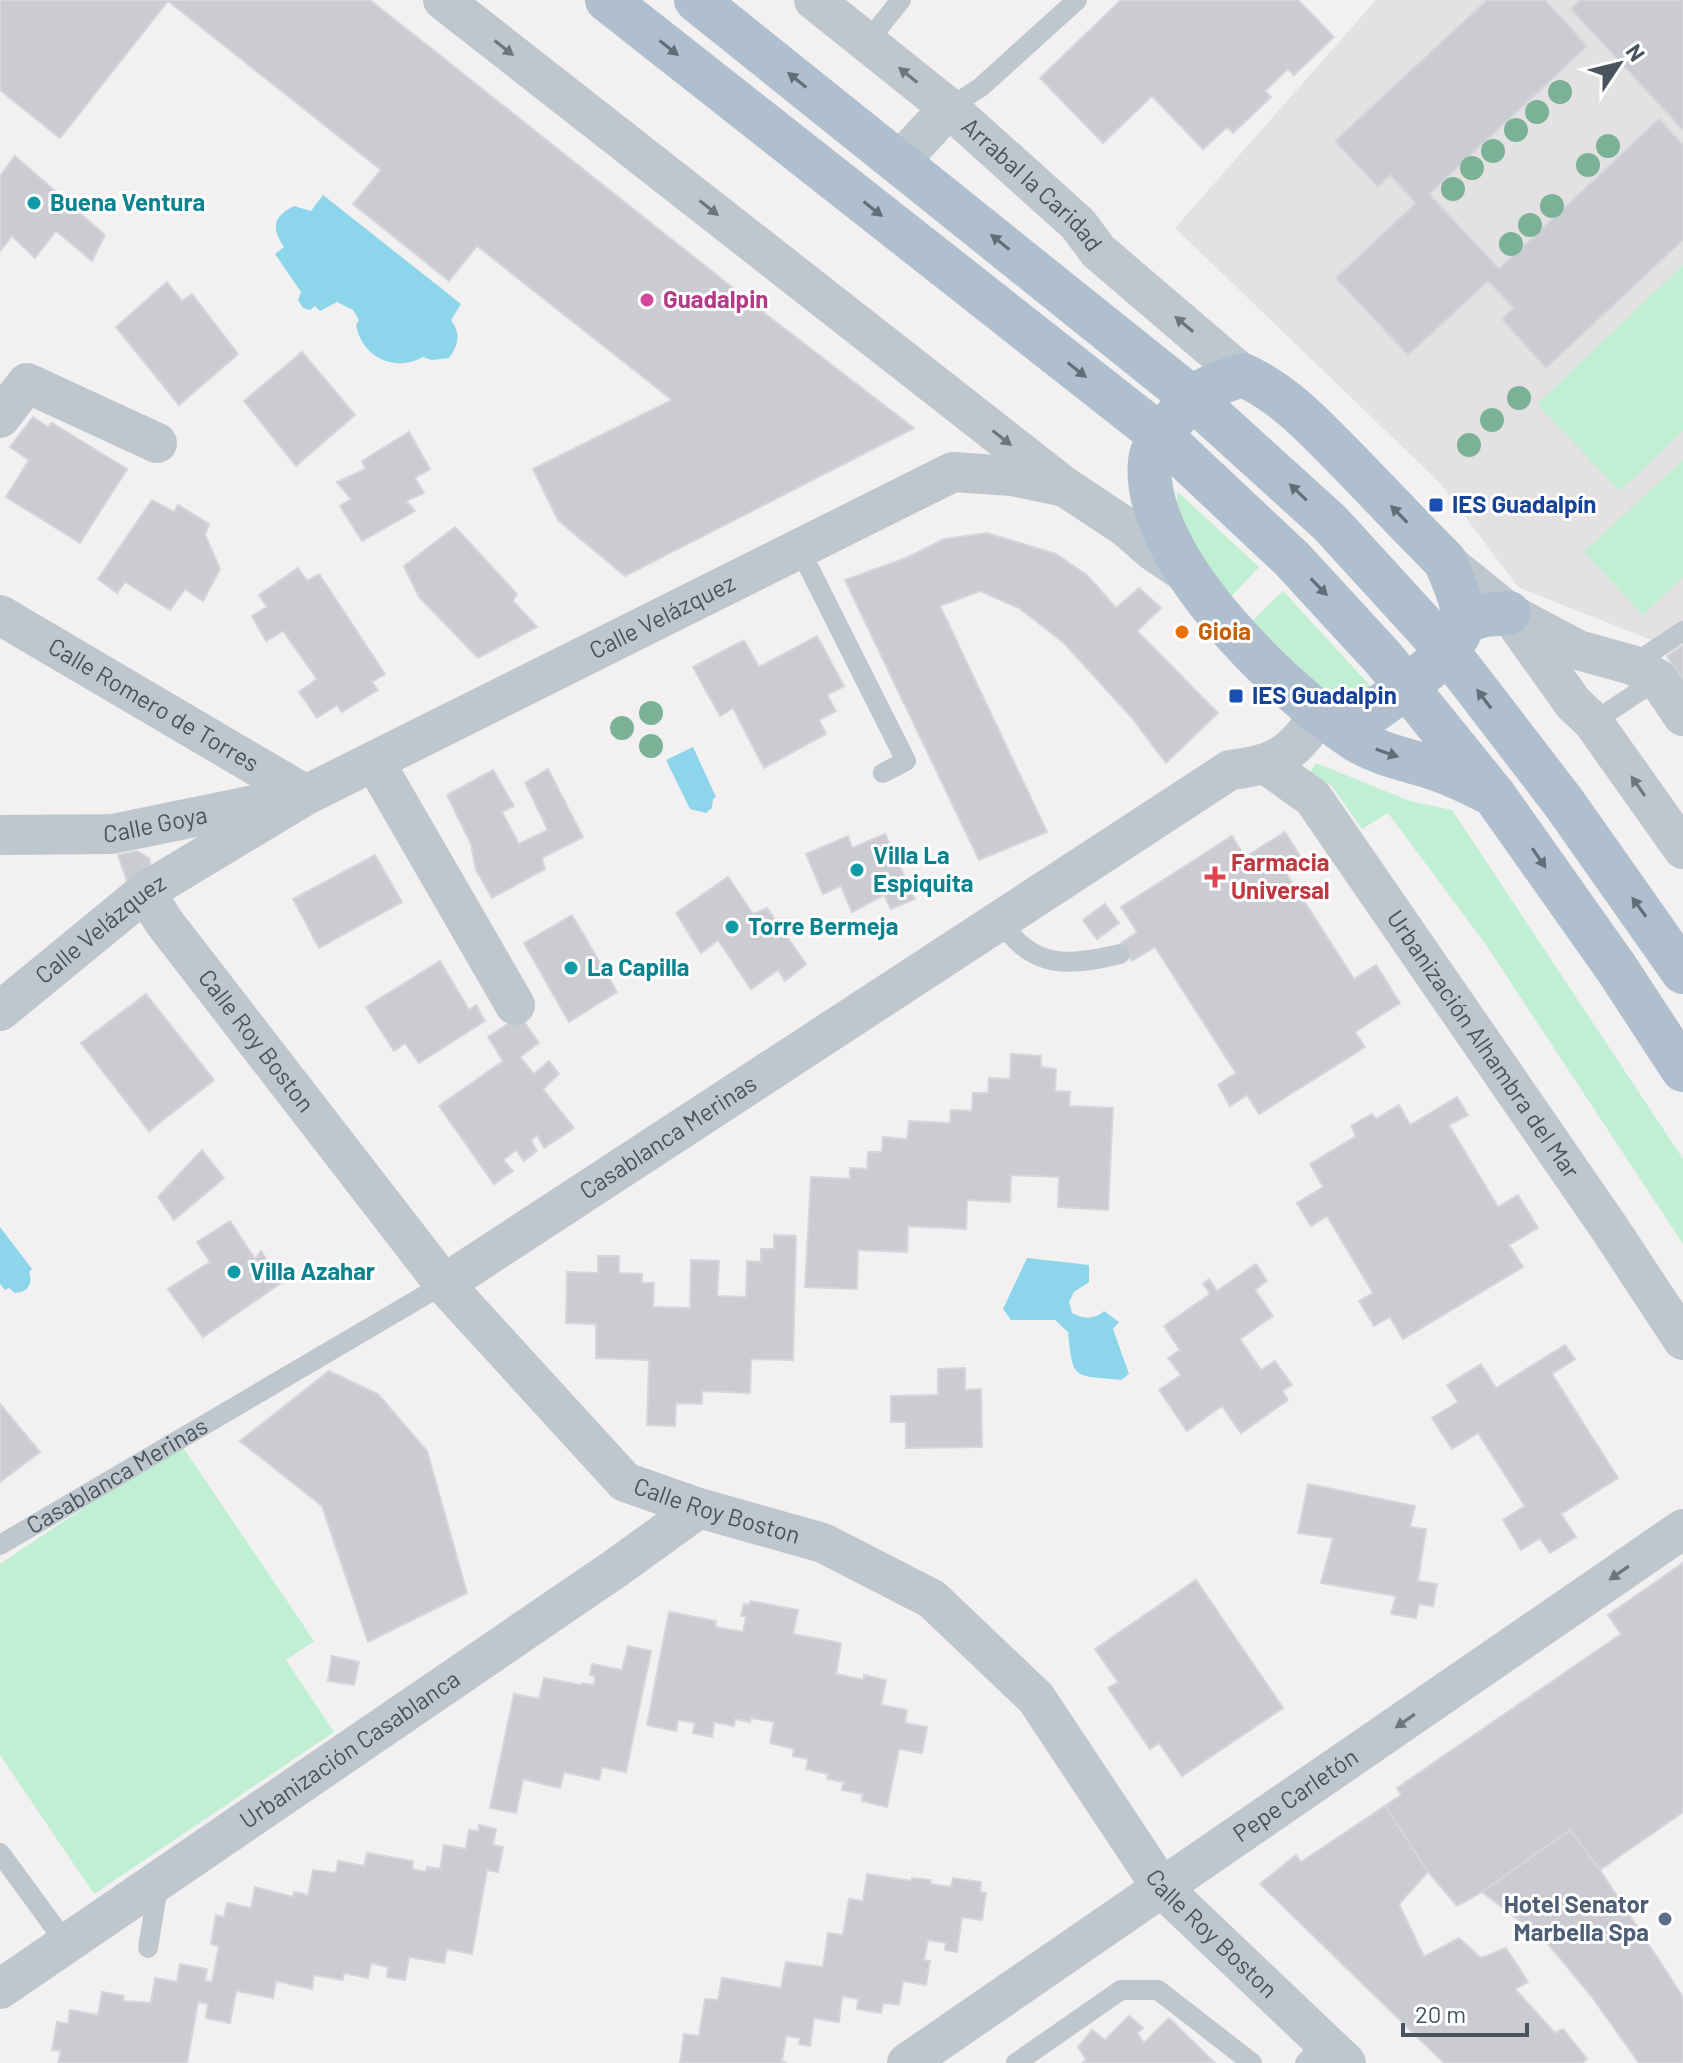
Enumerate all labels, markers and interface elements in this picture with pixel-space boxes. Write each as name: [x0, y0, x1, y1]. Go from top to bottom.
north arrow: [1579, 24, 1659, 104]
one-way arrow: [494, 39, 514, 56]
text: N: [1621, 39, 1651, 65]
one-way arrow: [659, 40, 679, 56]
one-way arrow: [898, 67, 918, 84]
one-way arrow: [787, 72, 807, 89]
street label: Arrabal la Caridad: [957, 111, 1109, 257]
place label: Buena Ventura: [50, 187, 205, 216]
marker: Buena Ventura: [25, 194, 43, 212]
one-way arrow: [699, 200, 719, 216]
one-way arrow: [863, 200, 883, 217]
one-way arrow: [990, 234, 1010, 251]
place label: Guadalpin: [663, 284, 768, 313]
marker: Guadalpin: [638, 291, 656, 309]
one-way arrow: [1174, 316, 1194, 333]
one-way arrow: [1067, 361, 1087, 378]
one-way arrow: [992, 429, 1012, 445]
one-way arrow: [1289, 483, 1308, 501]
place label: IES Guadalpín: [1452, 489, 1596, 518]
marker: IES Guadalpín: [1427, 496, 1445, 514]
one-way arrow: [1391, 505, 1409, 524]
street label: Calle Velázquez: [584, 567, 740, 664]
one-way arrow: [1309, 577, 1327, 596]
place label: Gioia: [1198, 616, 1251, 645]
marker: Gioia: [1173, 623, 1191, 641]
street label: Calle Romero de Torres: [44, 631, 265, 777]
place label: IES Guadalpin: [1252, 680, 1397, 709]
marker: IES Guadalpin: [1227, 687, 1245, 705]
one-way arrow: [1477, 689, 1493, 709]
one-way arrow: [1375, 748, 1399, 760]
one-way arrow: [1631, 775, 1646, 796]
street label: Calle Goya: [103, 799, 210, 847]
place label: Villa La Espiquita: [873, 840, 973, 897]
place label: Farmacia Universal: [1231, 847, 1330, 904]
one-way arrow: [1531, 848, 1546, 869]
marker: Villa La Espiquita: [848, 861, 866, 879]
street label: Calle Velázquez: [29, 867, 171, 989]
marker: Farmacia Universal: [1206, 868, 1224, 886]
one-way arrow: [1632, 897, 1647, 918]
street label: Urbanización Alhambra del Mar: [1382, 904, 1587, 1184]
place label: Torre Bermeja: [748, 911, 898, 940]
marker: Torre Bermeja: [723, 918, 741, 936]
place label: La Capilla: [587, 952, 690, 981]
marker: La Capilla: [562, 959, 580, 977]
street label: Calle Roy Boston: [193, 963, 322, 1117]
street label: Casablanca Merinas: [574, 1068, 761, 1204]
place label: Villa Azahar: [250, 1256, 375, 1285]
marker: Villa Azahar: [225, 1263, 243, 1281]
street label: Casablanca Merinas: [21, 1410, 212, 1539]
street label: Calle Roy Boston: [630, 1470, 804, 1549]
one-way arrow: [1608, 1565, 1629, 1580]
street label: Urbanización Casablanca: [234, 1663, 465, 1834]
one-way arrow: [1394, 1713, 1415, 1728]
street label: Pepe Carletón: [1227, 1741, 1363, 1847]
street label: Calle Roy Boston: [1141, 1863, 1284, 2003]
place label: Hotel Senator Marbella Spa: [1504, 1889, 1649, 1946]
marker: Hotel Senator Marbella Spa: [1656, 1910, 1674, 1928]
scale bar: [1403, 1987, 1527, 2037]
text: 20 m: [1415, 1999, 1466, 2028]

